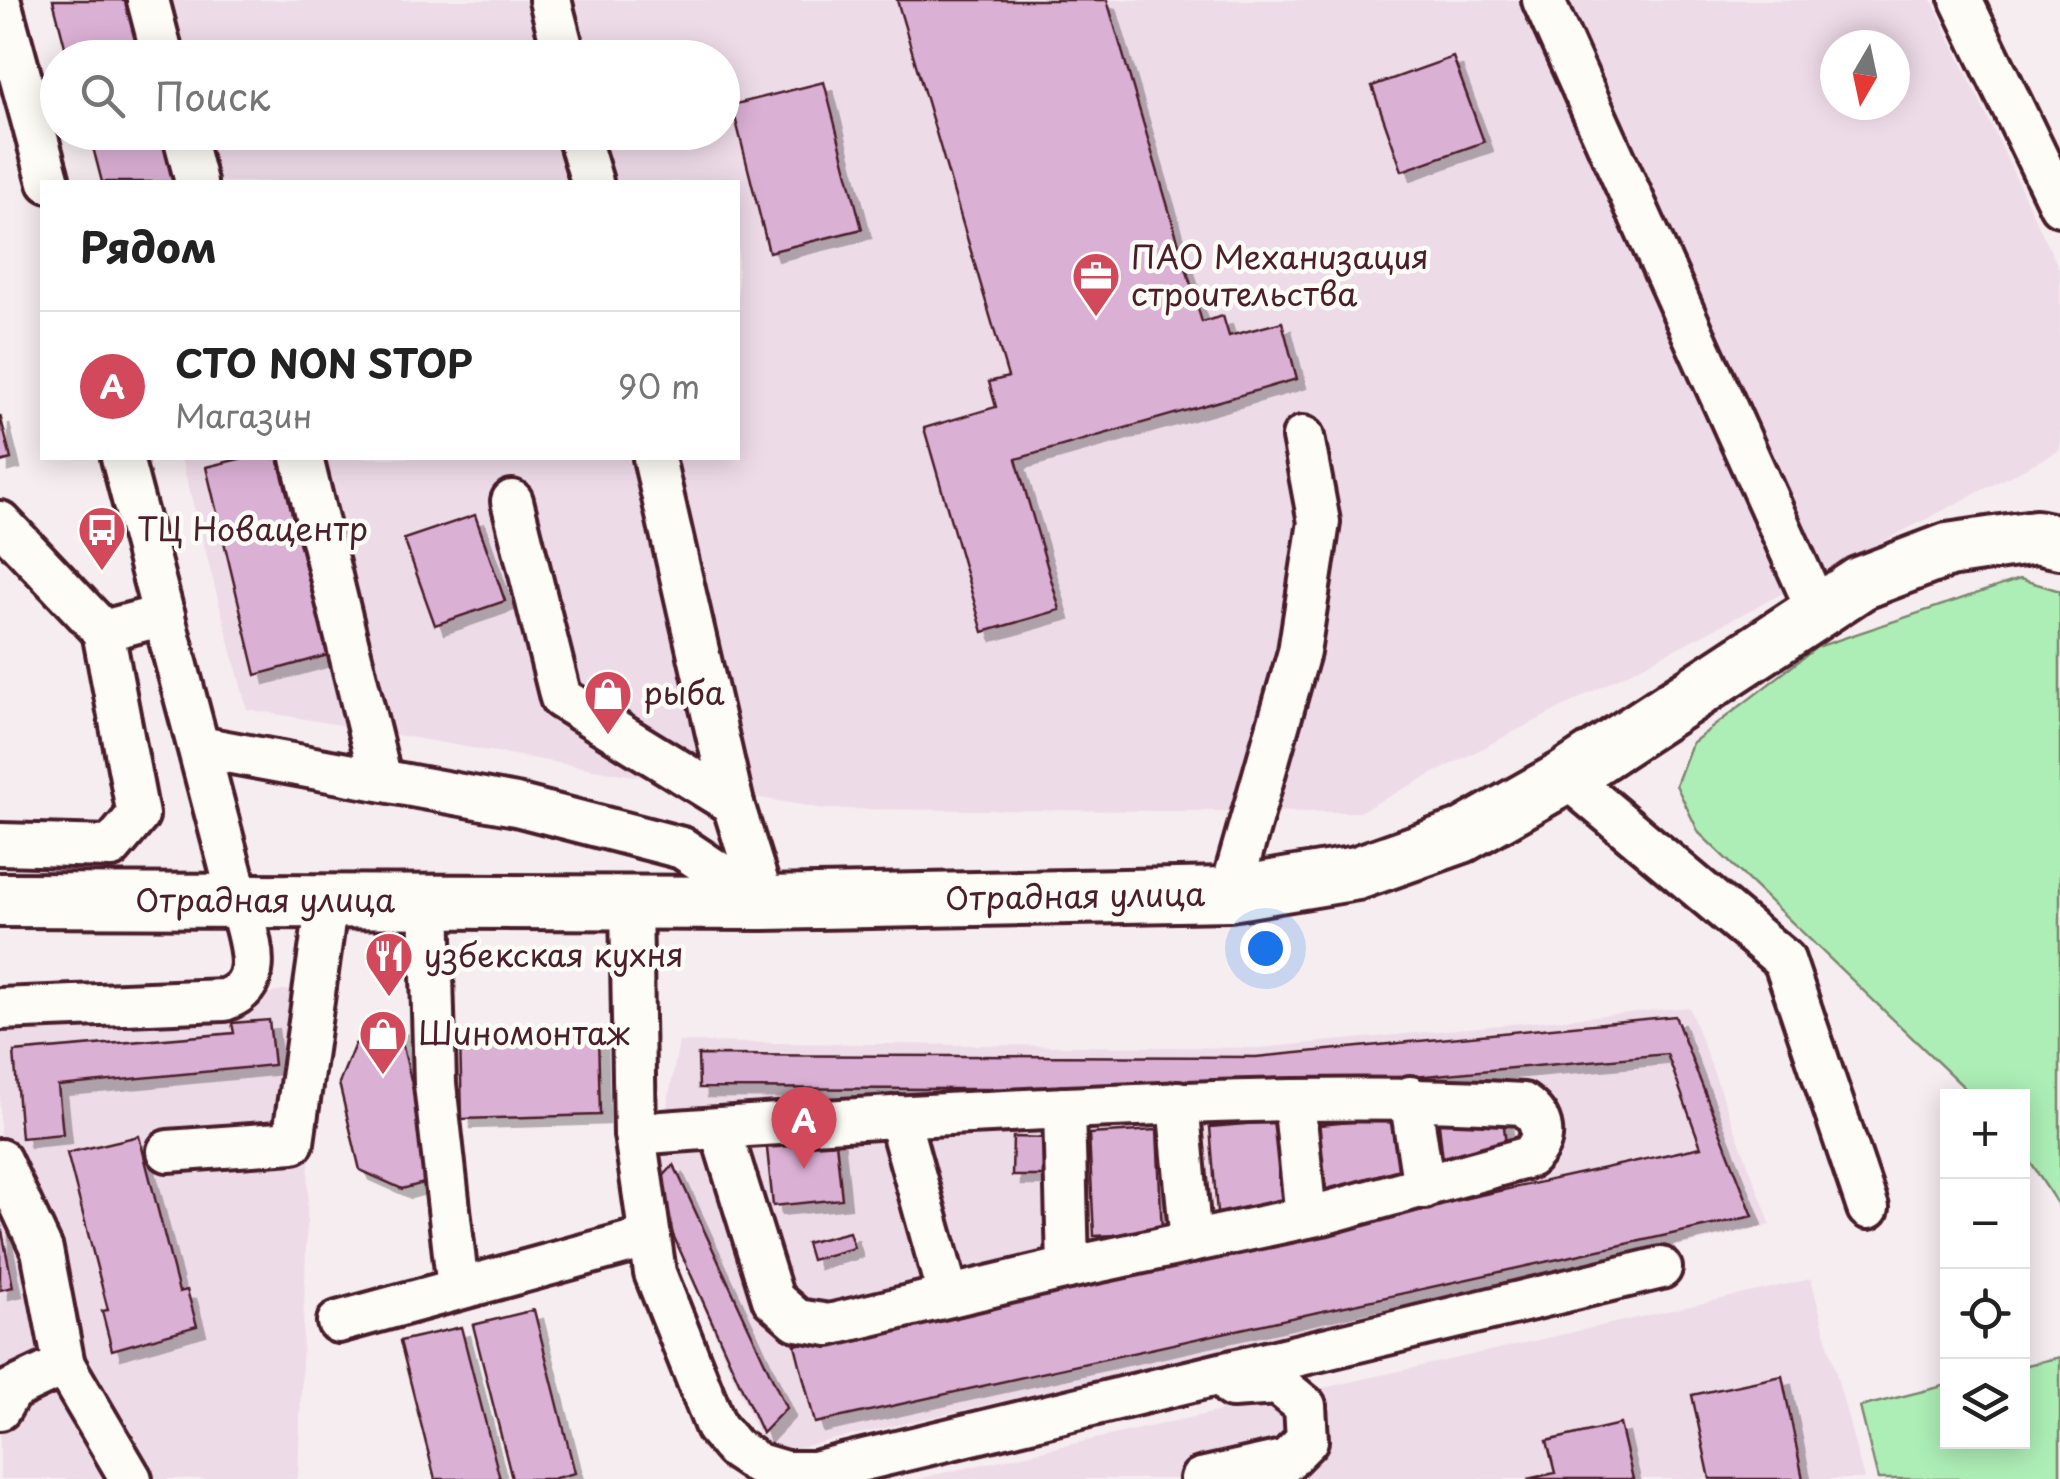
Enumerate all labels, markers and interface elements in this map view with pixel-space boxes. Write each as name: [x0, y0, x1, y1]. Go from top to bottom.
north arrow: [1820, 30, 1910, 120]
search box: [40, 40, 740, 150]
text: Поиск: [155, 67, 270, 124]
icon: search: [75, 68, 130, 123]
text: Рядом: [80, 214, 217, 277]
place label: ПАО Механизация строительства: [1131, 232, 1429, 317]
office icon: ПАО Механизация строительства: [1070, 250, 1122, 318]
text: СТО NON STOP: [175, 334, 473, 391]
text: A: [100, 362, 125, 410]
text: 90 m: [618, 362, 700, 410]
text: Магазин: [175, 391, 312, 439]
bus stop icon: ТЦ Новацентр: [76, 504, 128, 572]
place label: ТЦ Новацентр: [137, 504, 368, 552]
shop icon: рыба: [582, 668, 634, 736]
place label: рыба: [643, 668, 725, 716]
street label: Отрадная улица: [944, 869, 1205, 921]
street label: Отрадная улица: [135, 875, 395, 923]
your location: [1240, 923, 1291, 974]
restaurant icon: узбекская кухня: [363, 930, 415, 998]
place label: узбекская кухня: [424, 930, 684, 978]
shop icon: Шиномонтаж: [357, 1008, 409, 1076]
place label: Шиномонтаж: [418, 1008, 631, 1056]
pin: A: [772, 1086, 836, 1169]
map controls: [1940, 1089, 2030, 1449]
button: +: [1940, 1089, 2030, 1179]
button: −: [1940, 1179, 2030, 1269]
button: locate: [1940, 1269, 2030, 1359]
button: layers: [1940, 1359, 2030, 1449]

